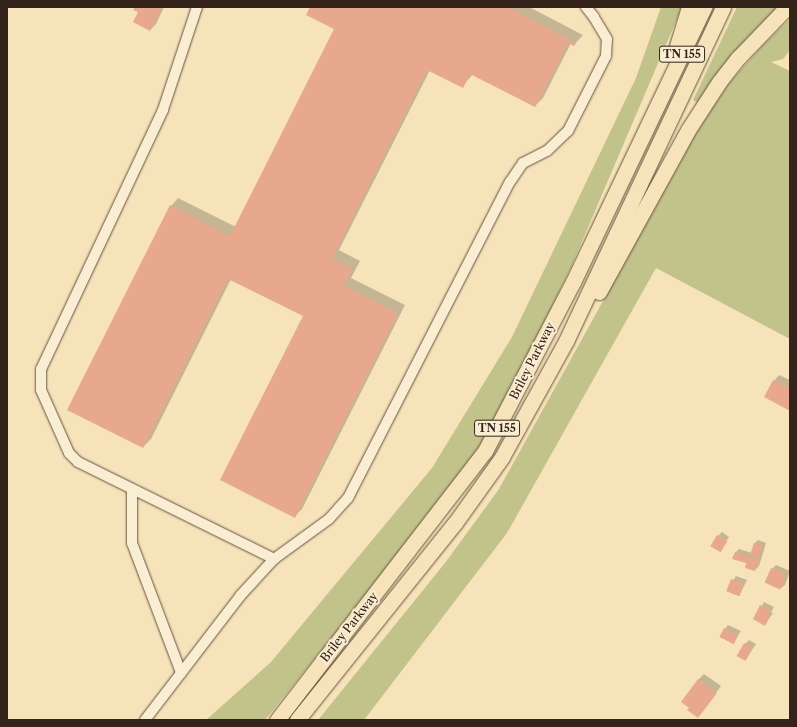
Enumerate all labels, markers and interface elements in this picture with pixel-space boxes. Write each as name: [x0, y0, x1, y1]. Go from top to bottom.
road number: TN 155: [659, 45, 705, 63]
street label: Briley Parkway: [506, 320, 558, 402]
road number: TN 155: [474, 419, 520, 437]
street label: Briley Parkway: [317, 589, 381, 665]

